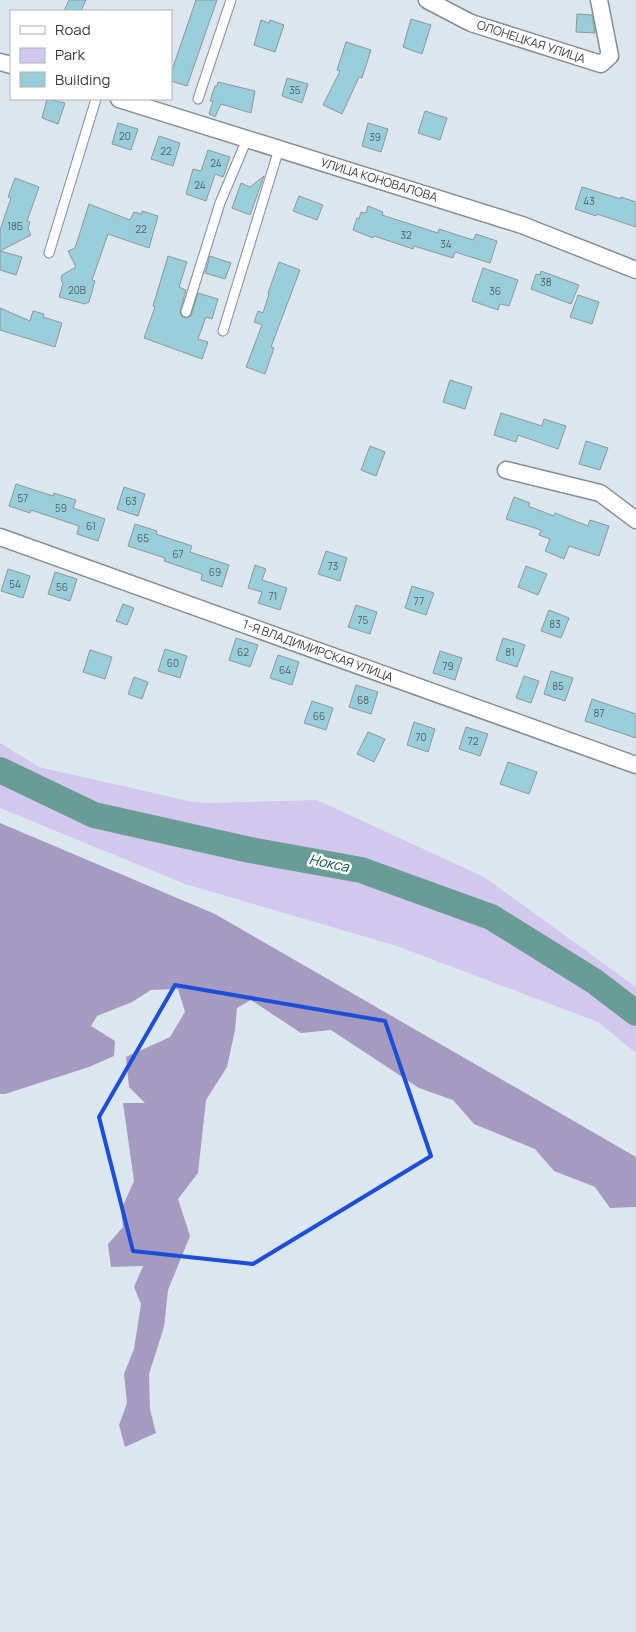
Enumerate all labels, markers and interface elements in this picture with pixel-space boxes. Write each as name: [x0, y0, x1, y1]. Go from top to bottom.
legend: [10, 10, 172, 100]
street label: ОЛОНЕЦКАЯ УЛИЦА: [475, 16, 588, 67]
text: Road: [55, 19, 91, 40]
text: Park: [55, 44, 85, 65]
text: Building: [55, 69, 110, 90]
house number: 35: [289, 83, 301, 97]
house number: 20: [119, 129, 131, 143]
house number: 39: [369, 130, 381, 144]
house number: 22: [160, 144, 172, 158]
street label: УЛИЦА КОНОВАЛОВА: [319, 154, 440, 206]
house number: 24: [210, 156, 222, 170]
house number: 24: [194, 178, 206, 192]
house number: 43: [583, 194, 595, 208]
house number: 18Б: [7, 219, 23, 233]
house number: 22: [135, 222, 147, 236]
house number: 32: [400, 228, 412, 242]
house number: 34: [440, 237, 452, 251]
house number: 38: [540, 275, 552, 289]
house number: 20В: [68, 283, 86, 297]
house number: 36: [489, 284, 501, 298]
house number: 57: [18, 491, 28, 505]
house number: 63: [125, 494, 137, 508]
house number: 59: [55, 501, 67, 515]
house number: 61: [86, 519, 96, 533]
house number: 65: [137, 531, 149, 545]
house number: 67: [172, 547, 184, 561]
house number: 73: [328, 559, 338, 573]
house number: 69: [209, 565, 221, 579]
house number: 54: [9, 577, 21, 591]
house number: 56: [56, 580, 68, 594]
house number: 71: [269, 589, 277, 603]
house number: 77: [414, 594, 424, 608]
house number: 75: [358, 613, 369, 627]
street label: 1-Я ВЛАДИМИРСКАЯ УЛИЦА: [241, 615, 396, 686]
house number: 83: [549, 617, 561, 631]
house number: 62: [237, 645, 249, 659]
house number: 81: [505, 645, 515, 659]
house number: 60: [167, 656, 179, 670]
house number: 79: [442, 659, 454, 673]
house number: 64: [279, 663, 291, 677]
house number: 85: [552, 679, 564, 693]
house number: 68: [357, 693, 369, 707]
house number: 87: [594, 706, 604, 720]
house number: 66: [313, 709, 325, 723]
house number: 70: [415, 730, 427, 744]
house number: 72: [468, 734, 479, 748]
water label: Нокса: [307, 849, 352, 876]

